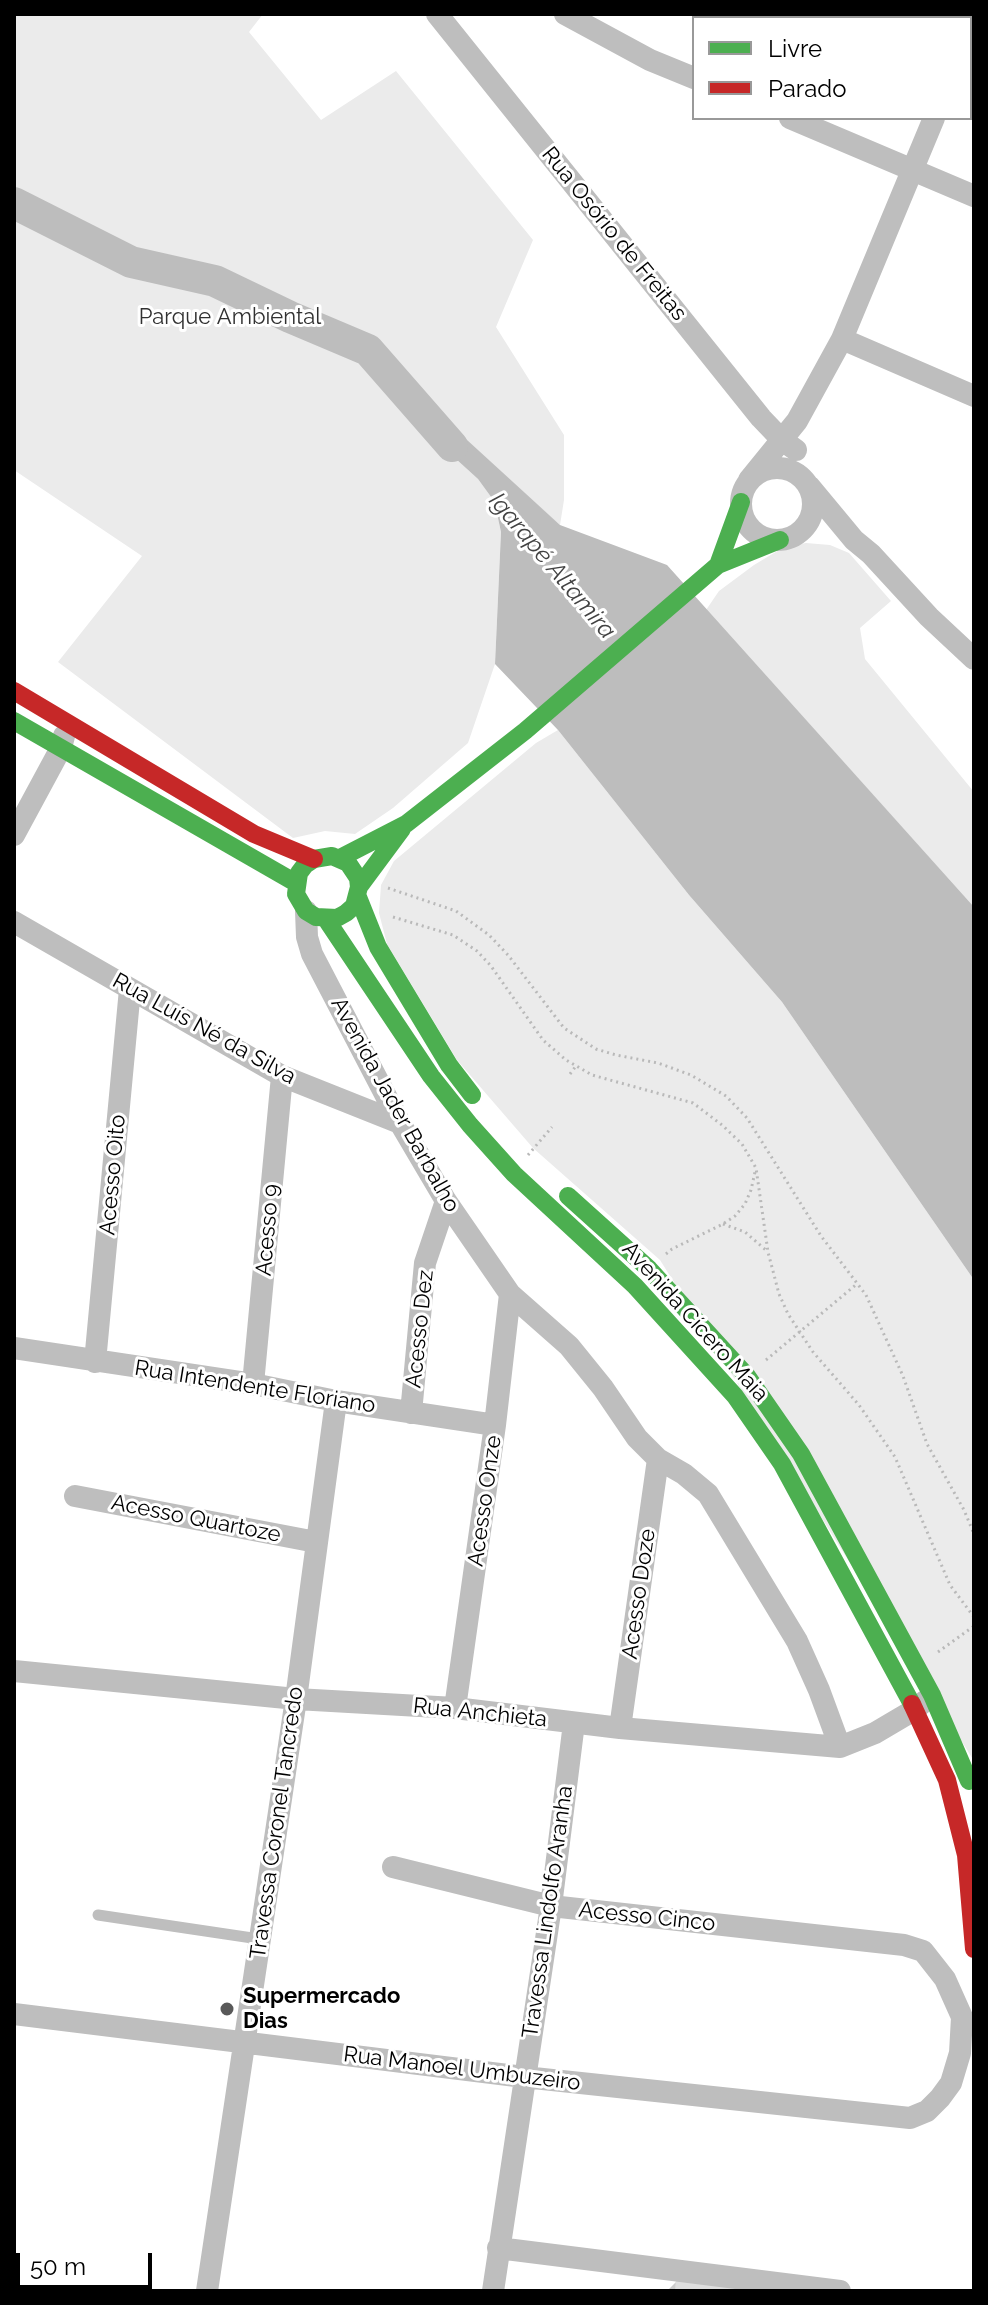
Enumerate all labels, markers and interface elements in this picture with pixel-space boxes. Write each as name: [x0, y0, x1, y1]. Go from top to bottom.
legend: [692, 16, 972, 120]
text: Livre: [768, 34, 822, 63]
text: Parado: [768, 74, 847, 103]
street label: Rua Osório de Freitas: [536, 142, 692, 326]
park label: Parque Ambiental: [139, 304, 321, 330]
water label: Igarapé Altamira: [483, 487, 621, 645]
street label: Rua Luís Né da Silva: [108, 968, 300, 1090]
street label: Avenida Jader Barbalho: [325, 993, 465, 1217]
street label: Acesso Oito: [95, 1114, 131, 1236]
street label: Acesso 9: [251, 1183, 285, 1277]
street label: Avenida Cícero Maia: [616, 1237, 774, 1407]
street label: Acesso Dez: [401, 1269, 439, 1389]
street label: Rua Intendente Floriano: [133, 1355, 377, 1419]
street label: Acesso Onze: [463, 1434, 507, 1568]
street label: Acesso Quartoze: [109, 1490, 283, 1548]
street label: Acesso Doze: [617, 1527, 661, 1661]
street label: Travessa Coronel Tancredo: [245, 1685, 309, 1961]
street label: Rua Anchieta: [412, 1693, 548, 1733]
street label: Travessa Lindolfo Aranha: [517, 1784, 579, 2040]
street label: Acesso Cinco: [577, 1897, 717, 1937]
place label: Supermercado Dias: [243, 1983, 400, 2034]
marker: Supermercado Dias: [218, 2000, 236, 2018]
street label: Rua Manoel Umbuzeiro: [342, 2041, 582, 2097]
scale bar: [20, 2237, 156, 2287]
text: 50 m: [30, 2252, 86, 2281]

